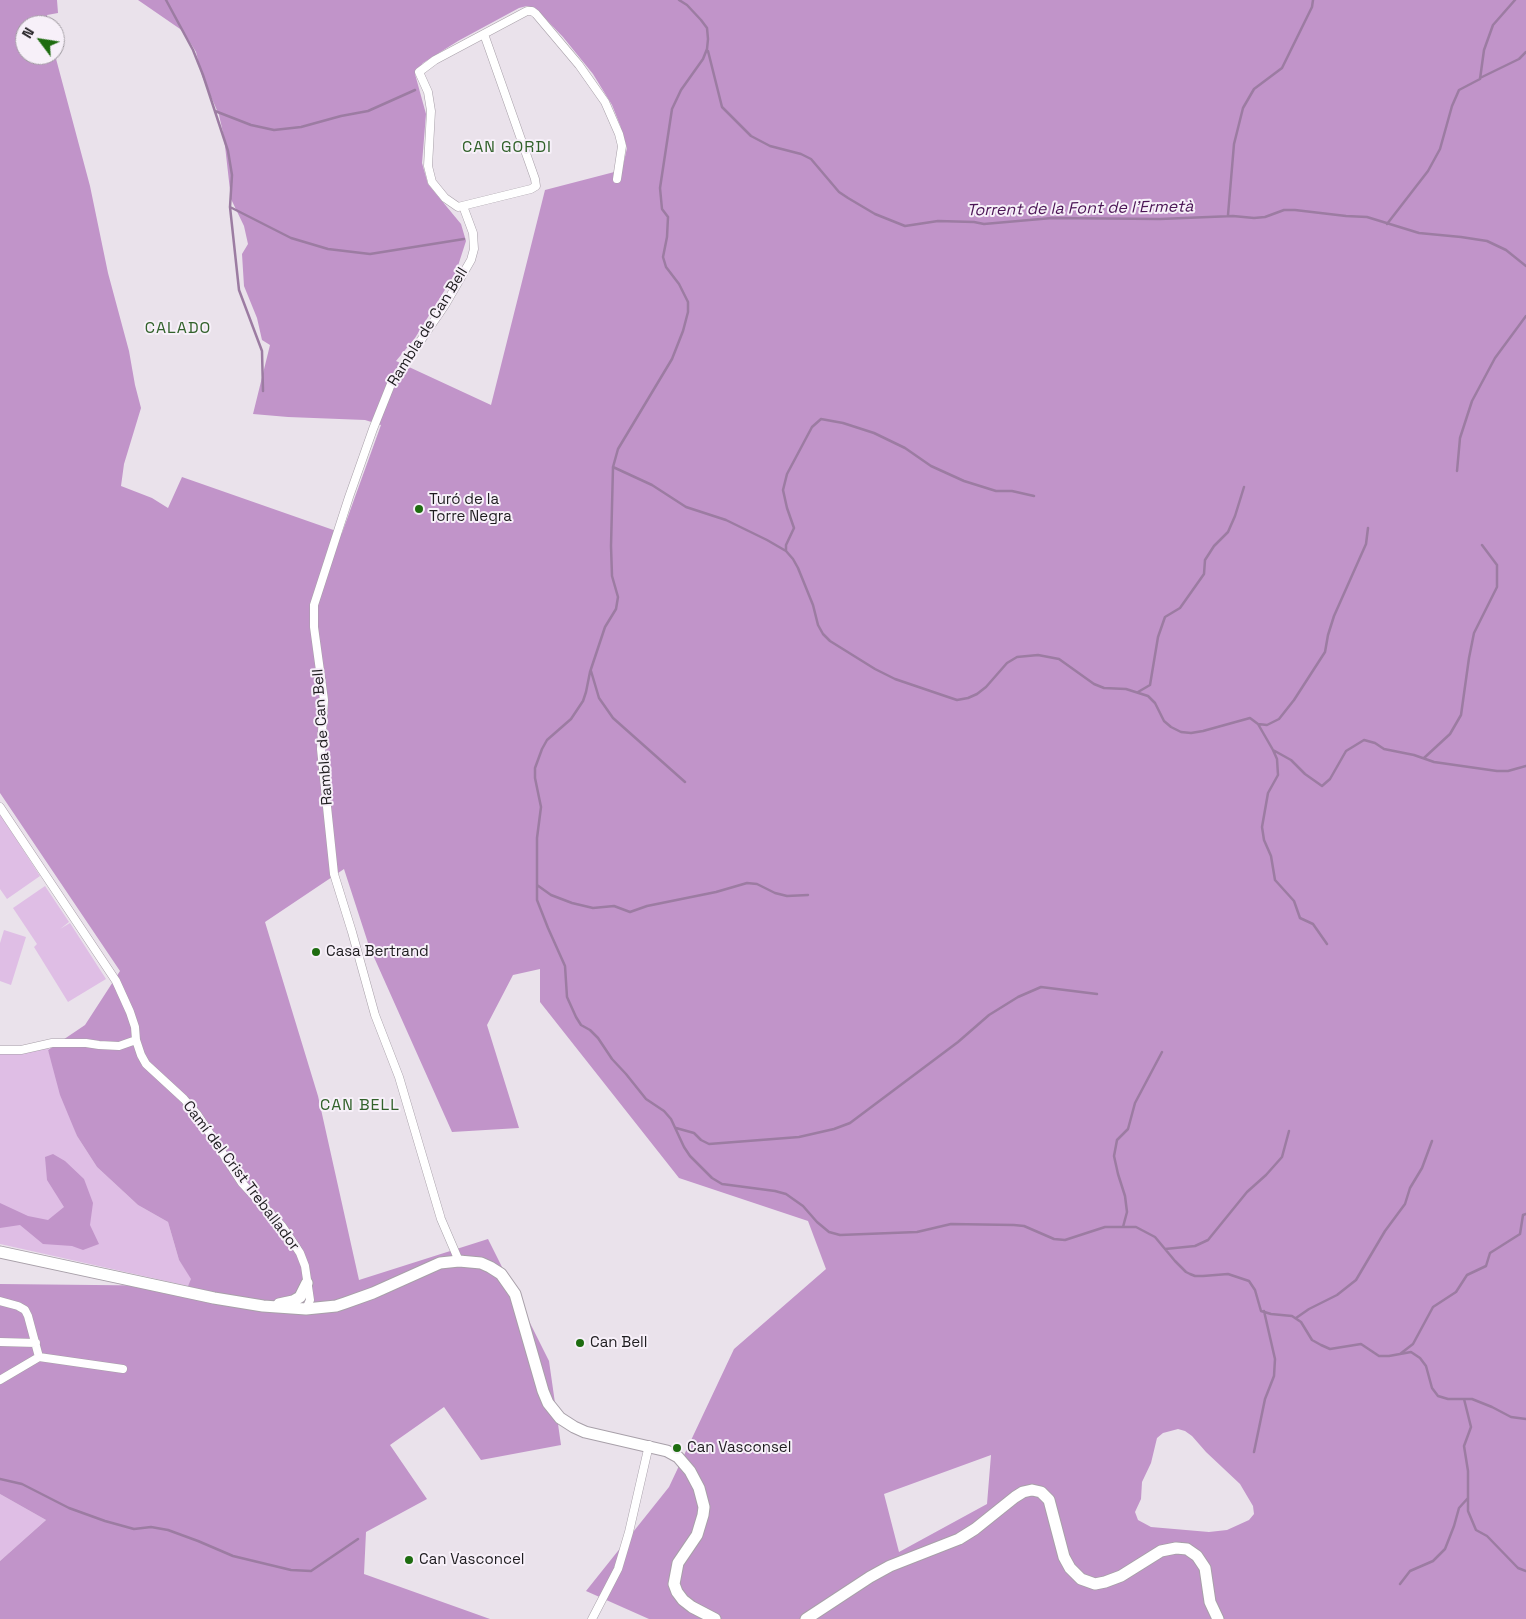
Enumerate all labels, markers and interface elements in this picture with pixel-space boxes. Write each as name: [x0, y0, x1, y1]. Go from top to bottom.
north arrow: [15, 15, 65, 65]
text: N: [18, 24, 38, 41]
district label: CAN GORDI: [461, 138, 553, 158]
water label: Torrent de la Font de l'Ermetà: [966, 197, 1194, 221]
street label: Rambla de Can Bell: [384, 264, 472, 390]
district label: CALADO: [144, 319, 212, 339]
place label: Turó de la Torre Negra: [429, 491, 512, 526]
marker: Turó de la Torre Negra: [413, 503, 425, 515]
street label: Rambla de Can Bell: [309, 668, 337, 806]
place label: Casa Bertrand: [326, 943, 429, 961]
marker: Casa Bertrand: [310, 946, 322, 958]
district label: CAN BELL: [319, 1096, 401, 1116]
street label: Camí del Crist Treballador: [179, 1098, 303, 1254]
place label: Can Bell: [590, 1334, 647, 1352]
marker: Can Bell: [574, 1337, 586, 1349]
place label: Can Vasconsel: [687, 1439, 791, 1457]
marker: Can Vasconsel: [671, 1442, 683, 1454]
place label: Can Vasconcel: [419, 1551, 524, 1569]
marker: Can Vasconcel: [403, 1554, 415, 1566]

